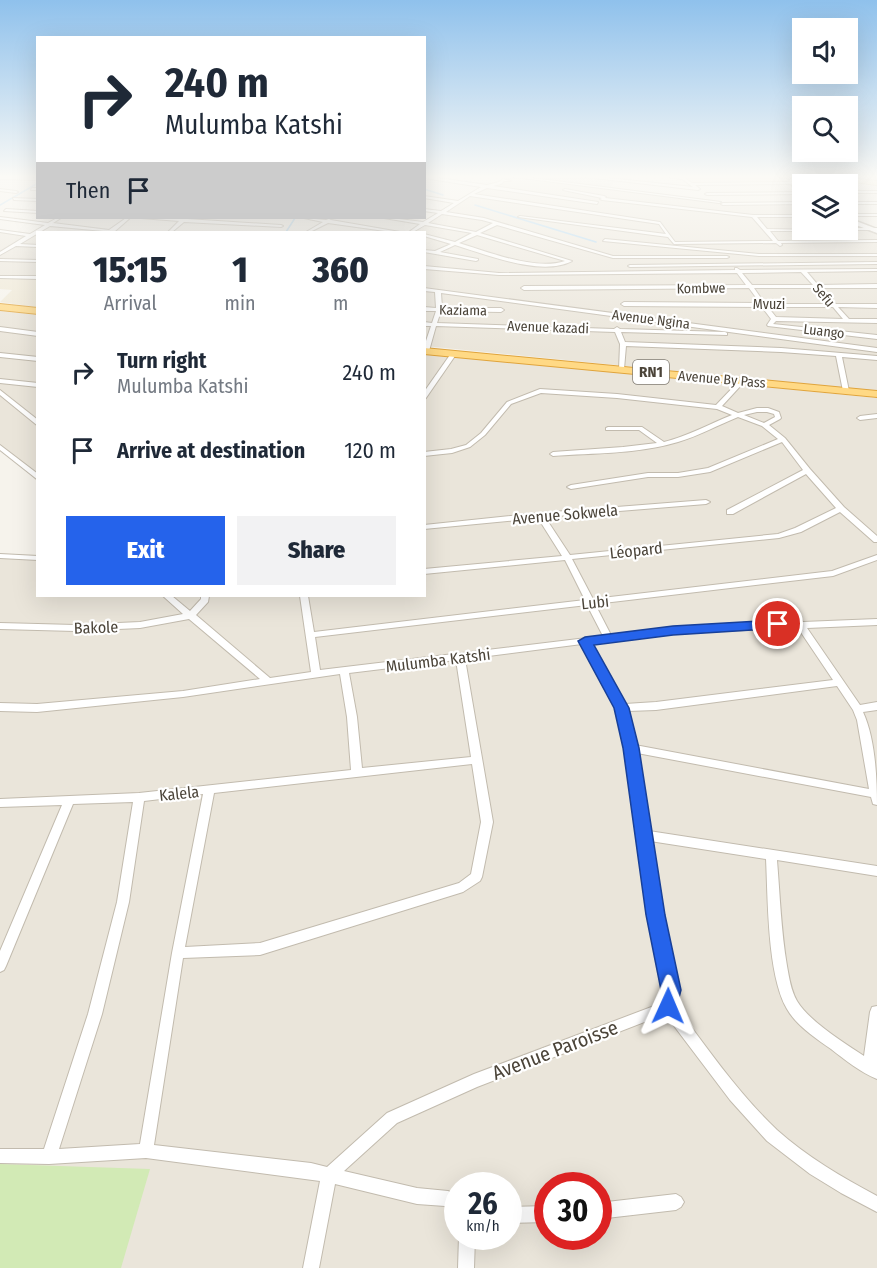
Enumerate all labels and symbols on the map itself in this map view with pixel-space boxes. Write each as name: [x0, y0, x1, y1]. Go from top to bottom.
street label: Kombwe: [676, 280, 726, 297]
street label: Sefu: [809, 280, 838, 311]
street label: Mvuzi: [753, 296, 785, 313]
street label: Kaziama: [439, 302, 487, 319]
street label: Avenue Ngina: [611, 306, 691, 333]
street label: Avenue kazadi: [507, 318, 589, 337]
street label: Luango: [802, 321, 845, 342]
road number: RN1: [633, 360, 669, 384]
street label: Avenue By Pass: [678, 367, 766, 392]
street label: Avenue Sokwela: [511, 500, 619, 529]
street label: Léopard: [609, 538, 663, 563]
street label: Lubi: [580, 592, 610, 613]
pin: [752, 598, 803, 649]
street label: Bakole: [74, 617, 119, 638]
street label: Mulumba Katshi: [385, 645, 491, 676]
street label: Kalela: [158, 782, 200, 805]
position arrow: [636, 974, 700, 1038]
street label: Avenue Paroisse: [489, 1015, 621, 1085]
speed limit sign: 30: [534, 1172, 612, 1250]

